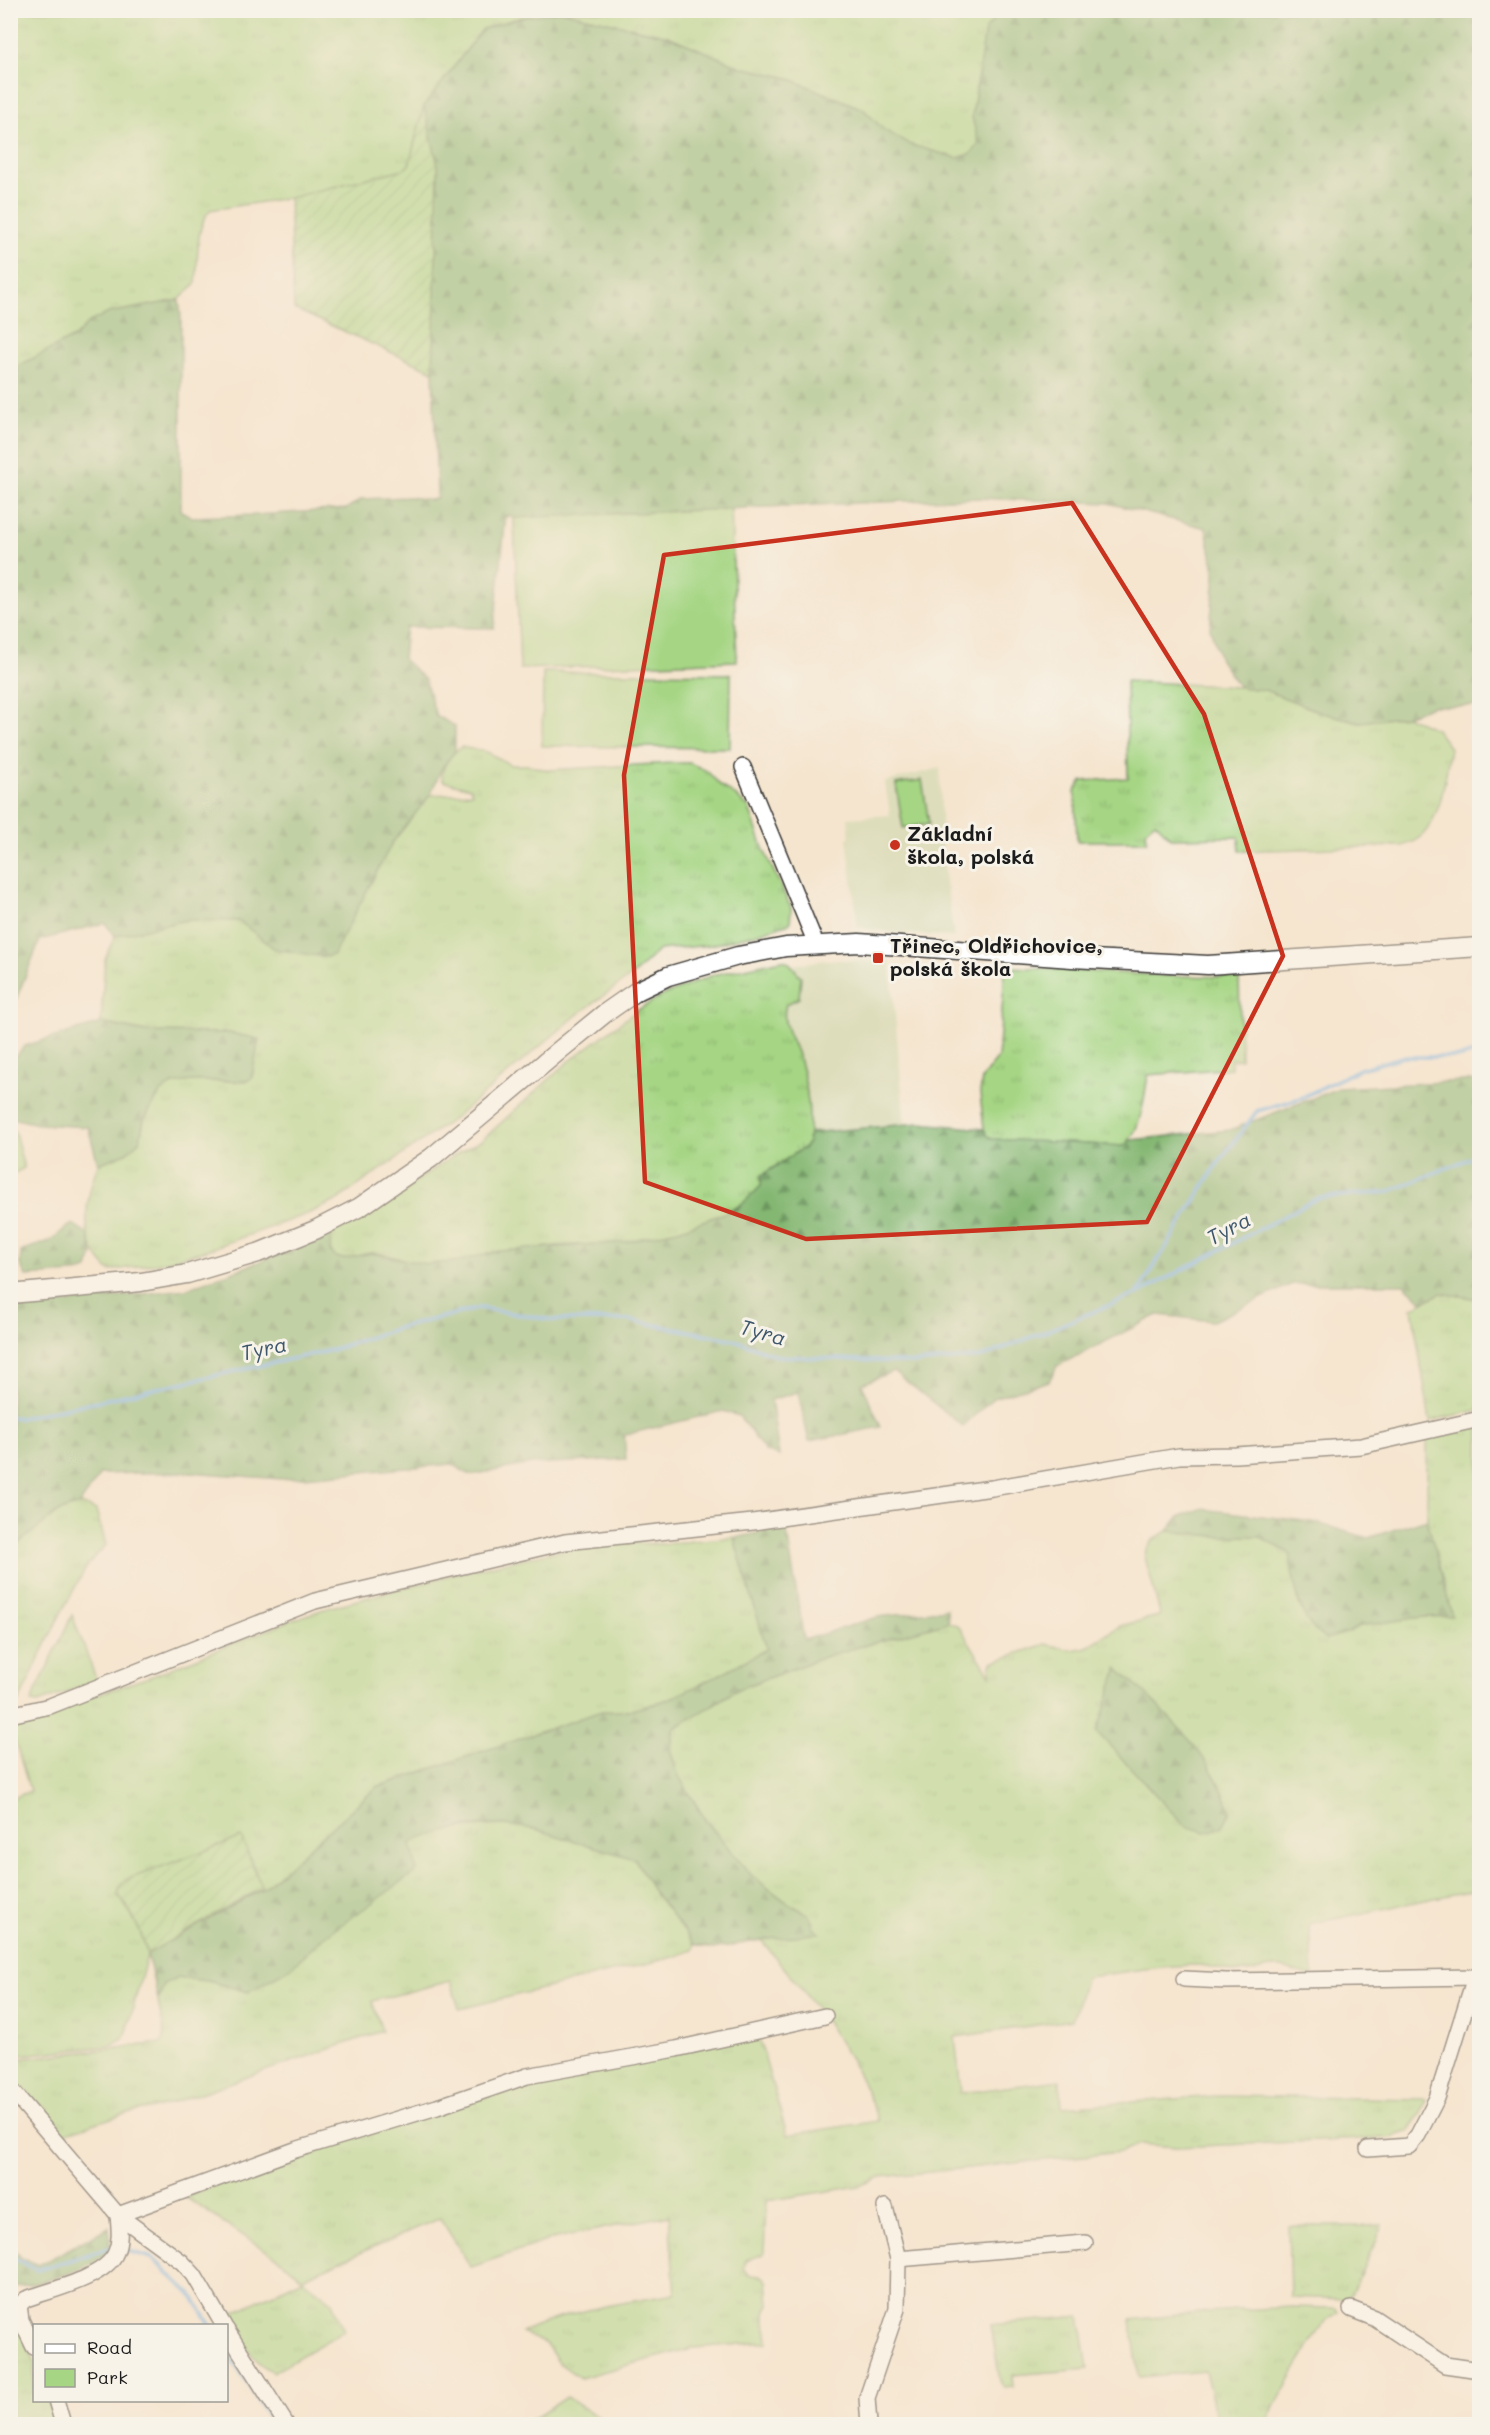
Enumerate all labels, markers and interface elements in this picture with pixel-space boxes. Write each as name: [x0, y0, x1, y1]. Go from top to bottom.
place label: Základní škola, polská: [907, 820, 1034, 869]
marker: Základní škola, polská: [888, 838, 902, 852]
place label: Třinec, Oldřichovice, polská škola: [890, 932, 1103, 981]
marker: Třinec, Oldřichovice, polská škola: [871, 951, 885, 965]
water label: Tyra: [1202, 1205, 1255, 1250]
water label: Tyra: [737, 1312, 789, 1351]
water label: Tyra: [238, 1330, 289, 1366]
legend: [33, 2324, 228, 2402]
text: Road: [87, 2335, 132, 2359]
text: Park: [87, 2365, 128, 2389]

